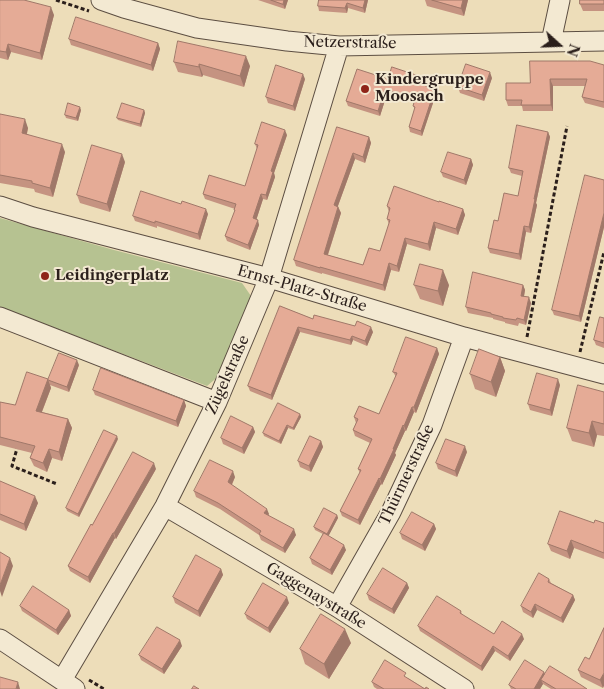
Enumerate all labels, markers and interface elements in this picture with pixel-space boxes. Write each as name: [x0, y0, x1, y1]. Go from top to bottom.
north arrow: [534, 20, 584, 70]
street label: Netzerstraße: [303, 33, 397, 53]
text: N: [563, 41, 584, 59]
place label: Kindergruppe Moosach: [375, 71, 484, 106]
marker: Kindergruppe Moosach: [359, 83, 371, 95]
street label: Ernst-Platz-Straße: [235, 262, 369, 316]
place label: Leidingerplatz: [55, 267, 169, 285]
marker: Leidingerplatz: [39, 270, 51, 282]
street label: Zügelstraße: [203, 333, 253, 417]
street label: Thürmerstraße: [376, 422, 438, 528]
street label: Gaggenaystraße: [263, 559, 369, 633]

